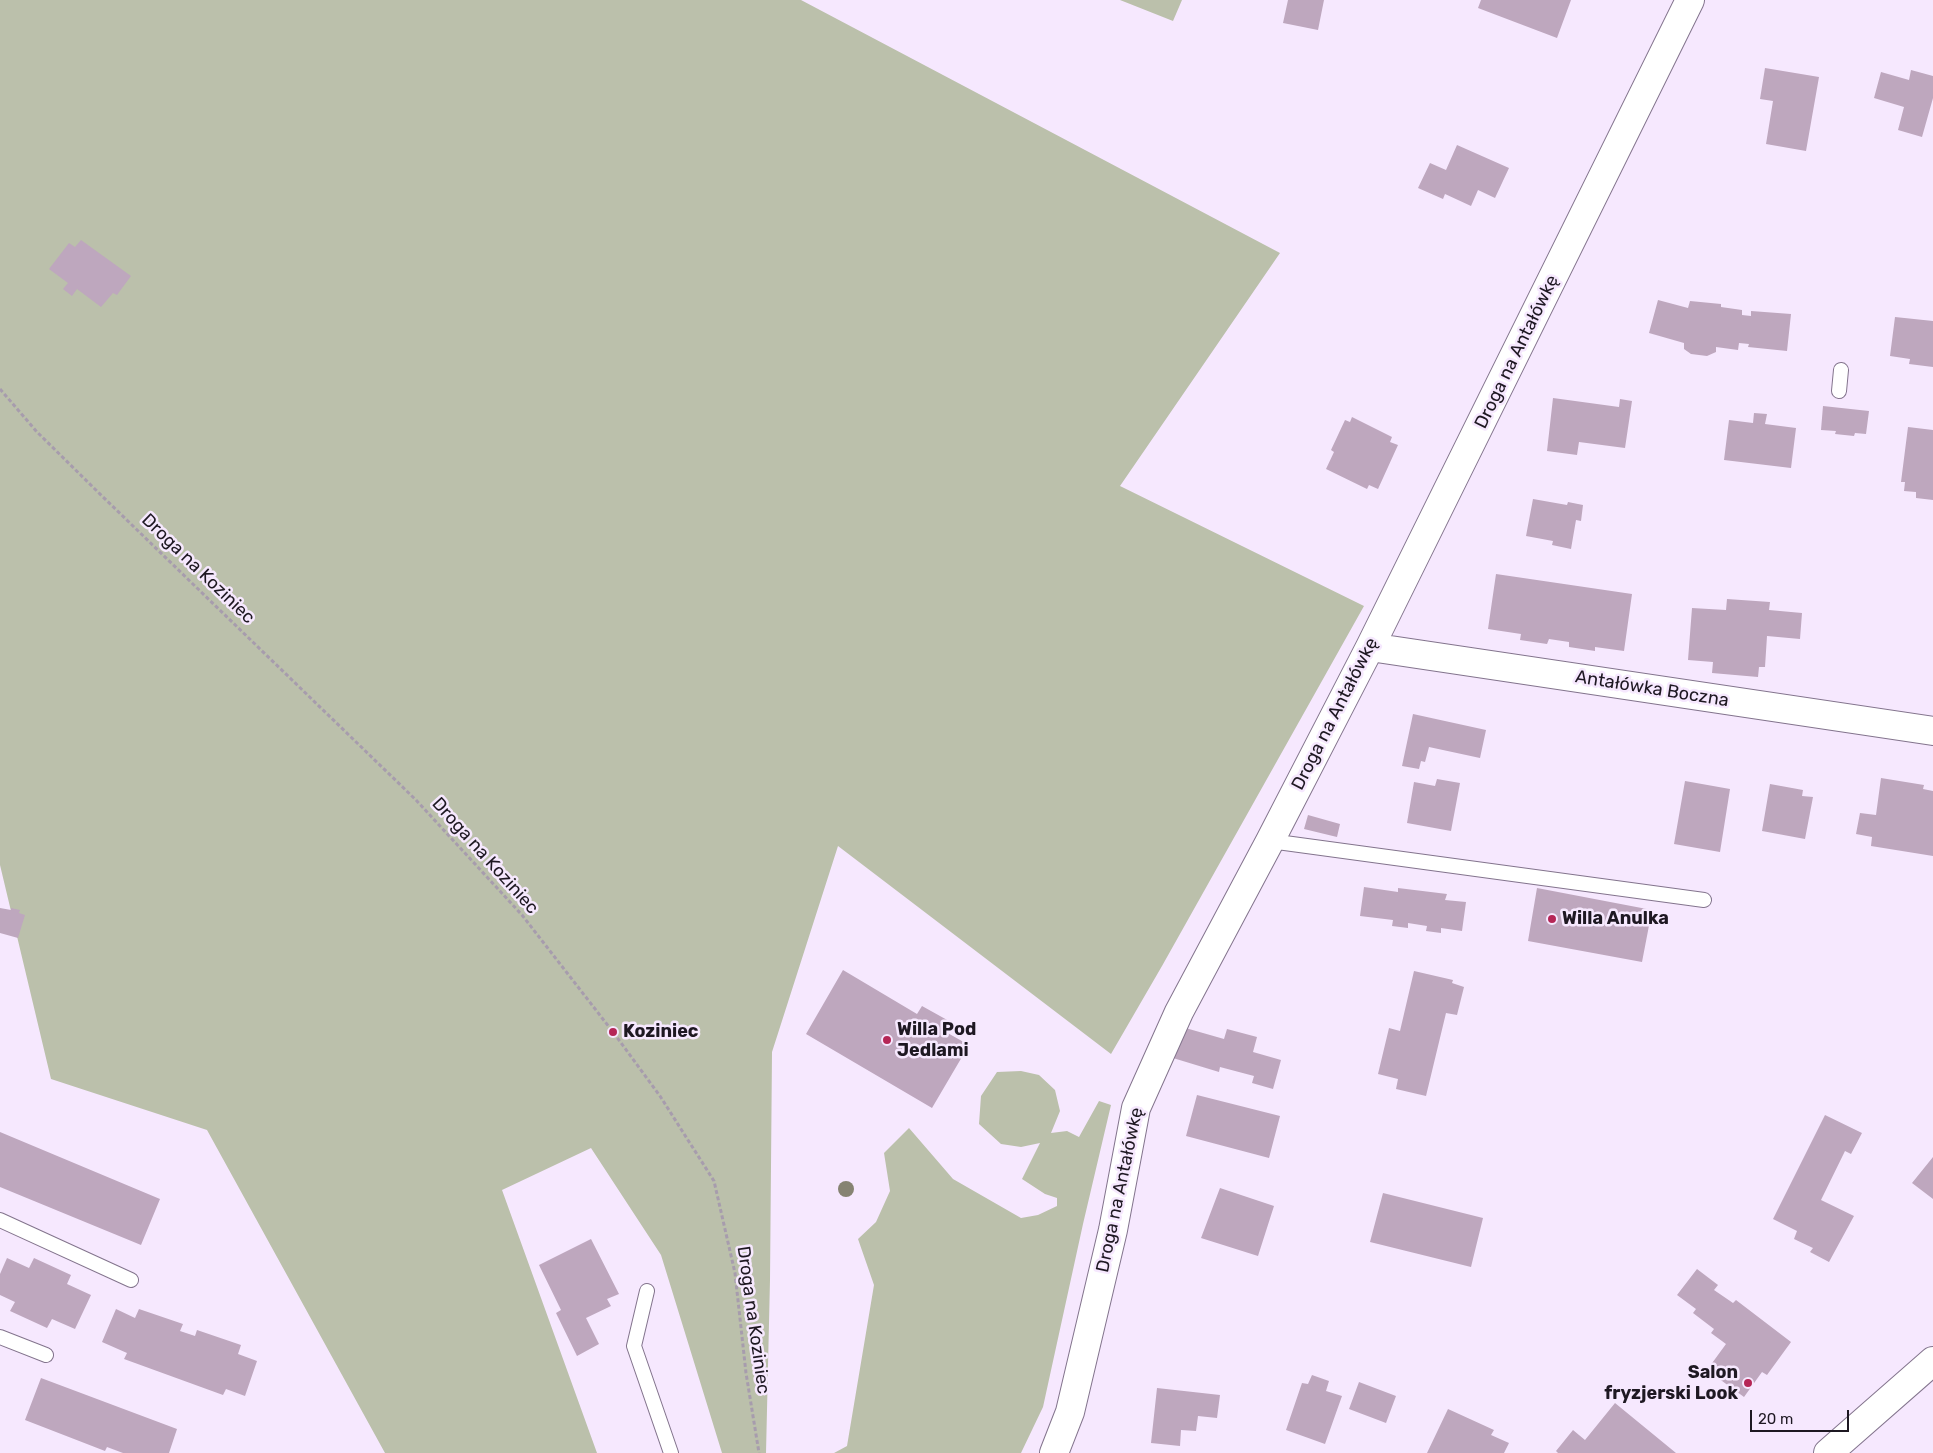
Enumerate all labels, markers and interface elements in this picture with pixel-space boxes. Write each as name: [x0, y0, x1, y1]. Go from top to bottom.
street label: Droga na Antałówkę: [1470, 272, 1564, 432]
street label: Droga na Koziniec: [137, 509, 259, 629]
street label: Droga na Antałówkę: [1287, 634, 1383, 794]
street label: Antałówka Boczna: [1574, 666, 1730, 712]
street label: Droga na Koziniec: [427, 793, 543, 919]
place label: Willa Anulka: [1562, 908, 1669, 930]
marker: Willa Anulka: [1546, 913, 1558, 925]
place label: Willa Pod Jedlami: [897, 1019, 976, 1062]
place label: Koziniec: [623, 1021, 698, 1043]
marker: Koziniec: [607, 1026, 619, 1038]
marker: Willa Pod Jedlami: [881, 1034, 893, 1046]
street label: Droga na Antałówkę: [1092, 1106, 1148, 1274]
street label: Droga na Koziniec: [732, 1245, 774, 1395]
place label: Salon fryzjerski Look: [1604, 1362, 1738, 1405]
marker: Salon fryzjerski Look: [1742, 1377, 1754, 1389]
scale bar: [1753, 1400, 1852, 1432]
text: 20 m: [1758, 1410, 1793, 1428]

